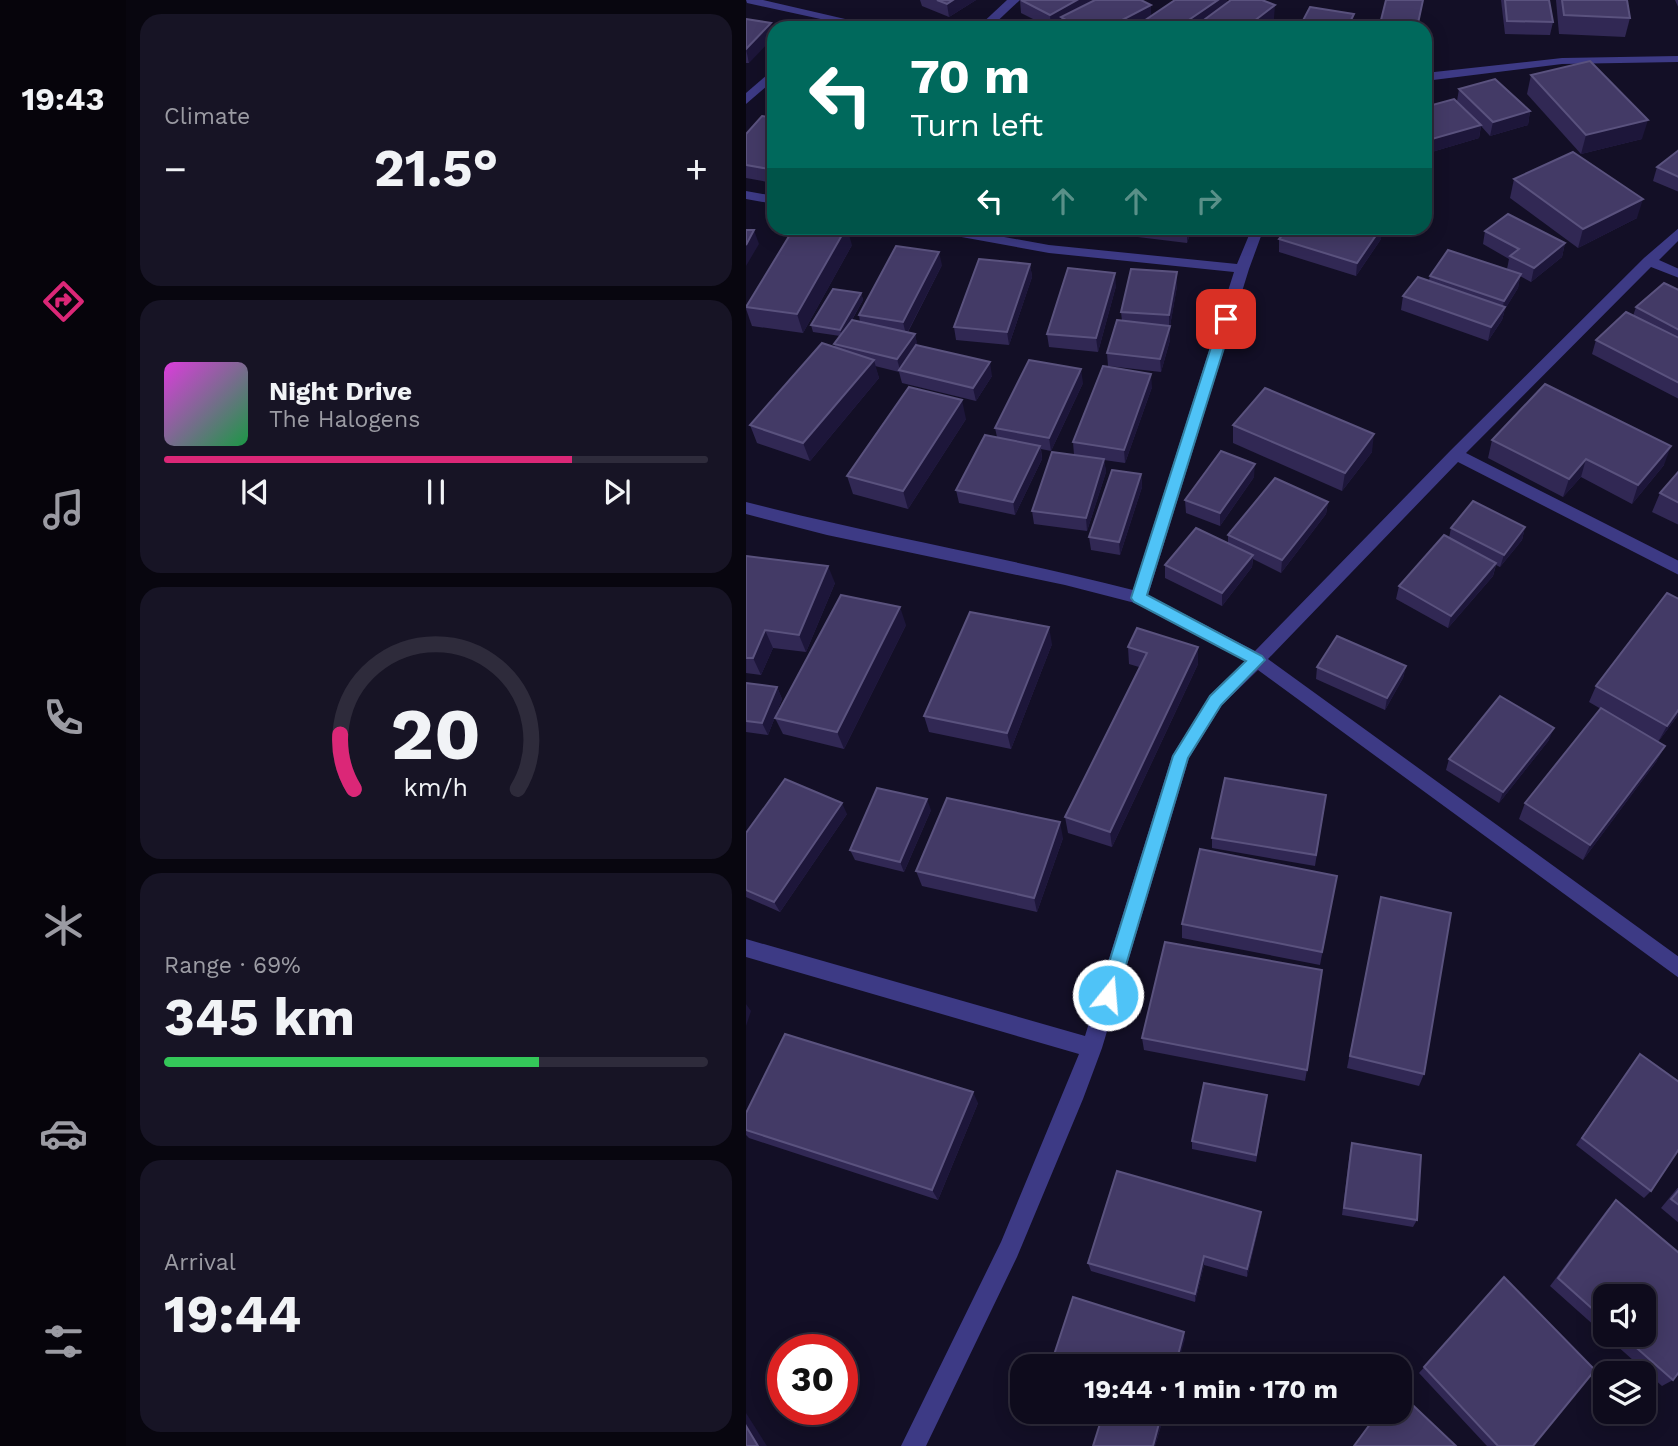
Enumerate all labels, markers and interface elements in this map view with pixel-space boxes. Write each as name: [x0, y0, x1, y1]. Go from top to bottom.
text: 70 m: [910, 47, 1030, 105]
icon: left: [795, 49, 886, 140]
text: 19:43: [22, 80, 104, 118]
text: Climate: [164, 103, 250, 130]
text: Turn left: [910, 106, 1043, 144]
text: 21.5°: [374, 138, 498, 199]
text: −: [164, 147, 187, 191]
text: +: [685, 147, 708, 191]
icon: left: [971, 182, 1009, 220]
icon: ahead: [1044, 182, 1082, 220]
icon: ahead: [1117, 182, 1155, 220]
icon: right: [1190, 182, 1228, 220]
icon: directions: [39, 277, 88, 326]
pin: [1196, 289, 1256, 349]
icon: arrive: [1207, 300, 1245, 338]
text: Night Drive: [269, 376, 412, 406]
text: The Halogens: [269, 406, 420, 433]
icon: previous: [236, 473, 274, 511]
icon: pause: [417, 473, 455, 511]
icon: next: [598, 473, 636, 511]
icon: music: [39, 485, 88, 534]
text: 20: [391, 691, 481, 777]
icon: phone: [39, 693, 88, 742]
text: km/h: [404, 773, 468, 802]
icon: climate: [39, 901, 88, 950]
text: Range · 69%: [164, 952, 301, 979]
position arrow: [1071, 958, 1145, 1032]
text: 345 km: [164, 987, 355, 1048]
icon: car: [39, 1109, 88, 1158]
text: Arrival: [164, 1249, 236, 1276]
text: 19:44: [164, 1284, 301, 1345]
map controls: [1593, 1284, 1656, 1424]
button: sound: [1593, 1284, 1656, 1347]
icon: filters: [39, 1317, 88, 1366]
speed limit sign: 30: [767, 1334, 858, 1425]
button: layers: [1593, 1361, 1656, 1424]
text: 19:44 · 1 min · 170 m: [1084, 1374, 1338, 1404]

